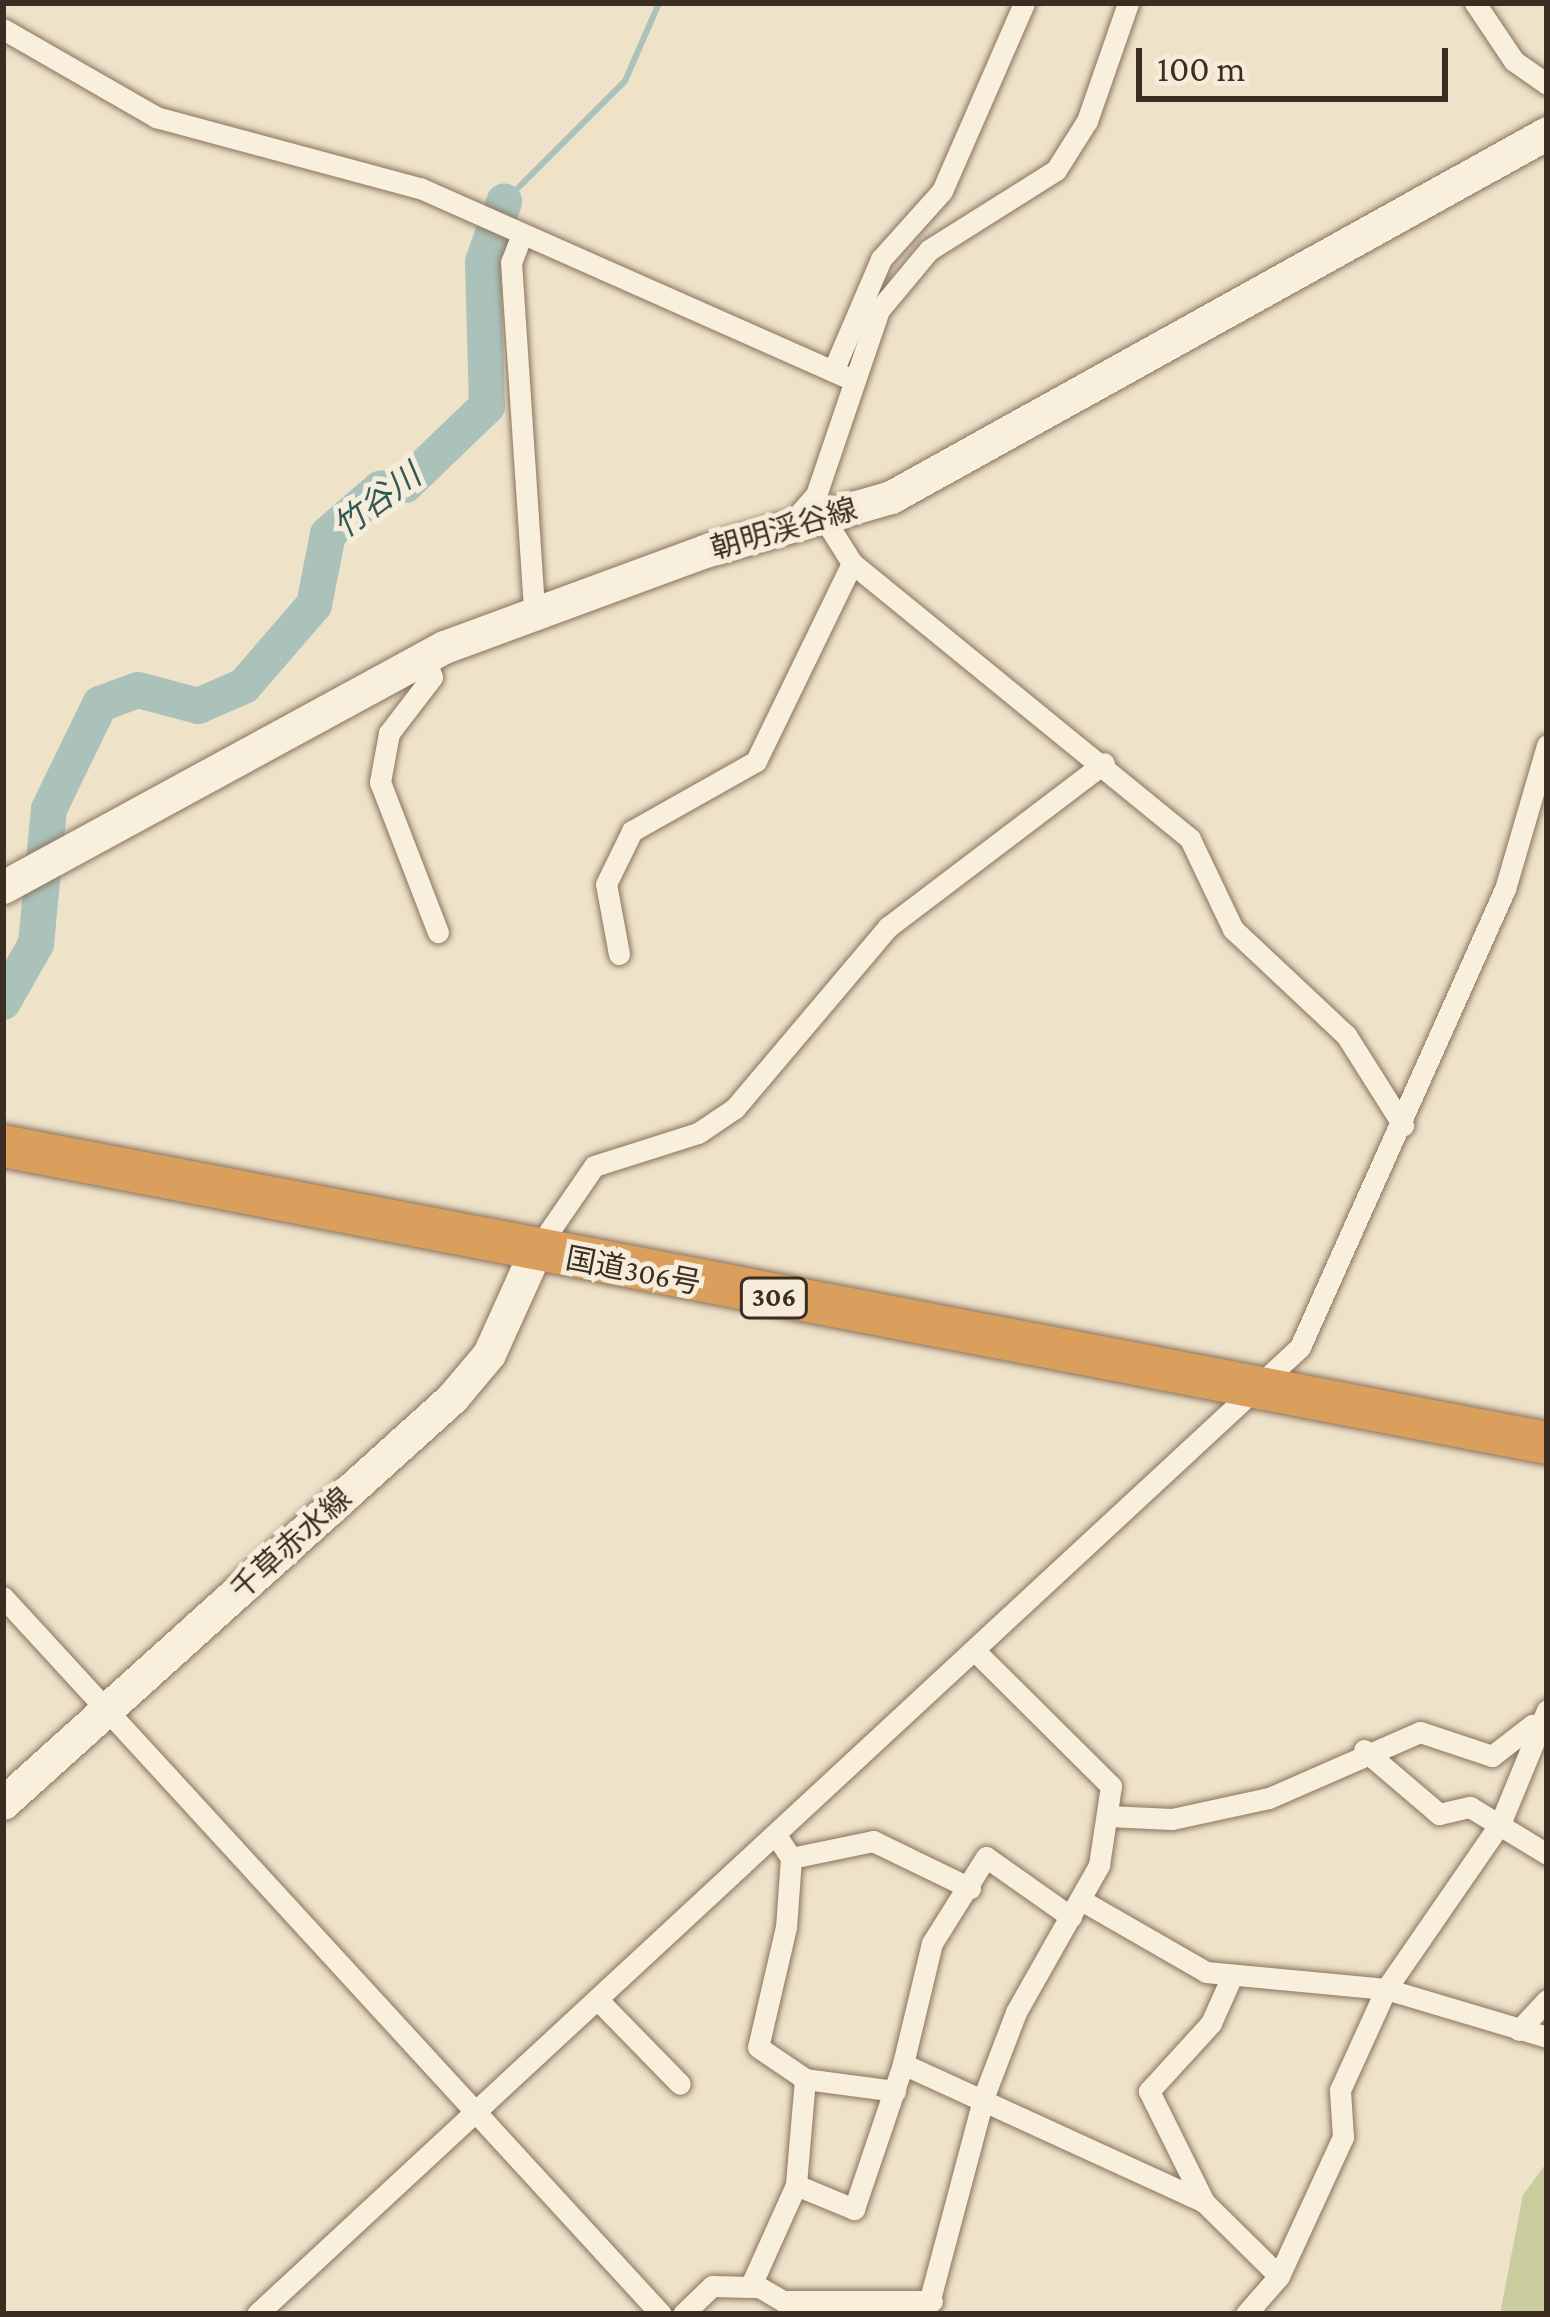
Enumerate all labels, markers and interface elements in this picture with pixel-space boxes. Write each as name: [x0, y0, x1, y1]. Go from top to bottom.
scale bar: [1142, 24, 1454, 98]
text: 100 m: [1157, 49, 1245, 89]
water label: 竹谷川: [326, 455, 428, 547]
street label: 朝明渓谷線: [707, 491, 861, 567]
street label: 国道306号: [563, 1240, 703, 1302]
road number: 306: [738, 1277, 810, 1319]
street label: 千草赤水線: [223, 1480, 359, 1608]

